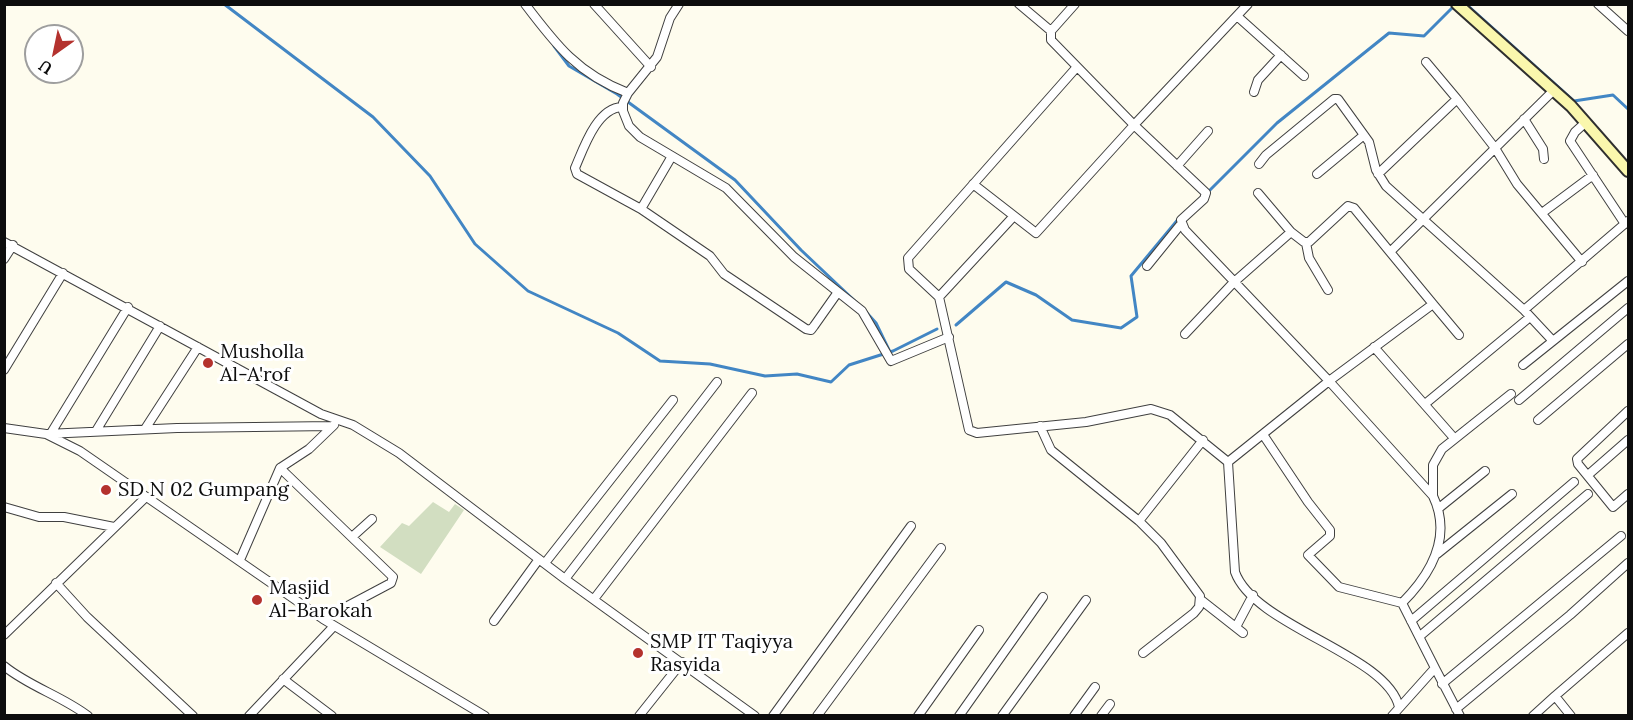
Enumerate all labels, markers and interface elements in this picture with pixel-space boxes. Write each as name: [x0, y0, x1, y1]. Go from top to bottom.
north arrow: [24, 24, 84, 84]
text: U: [35, 56, 56, 79]
place label: Musholla Al-A'rof: [220, 340, 304, 387]
marker: Musholla Al-A'rof: [201, 356, 215, 370]
place label: SD N 02 Gumpang: [118, 478, 289, 502]
marker: SD N 02 Gumpang: [99, 483, 113, 497]
place label: Masjid Al-Barokah: [269, 576, 372, 623]
marker: Masjid Al-Barokah: [250, 593, 264, 607]
place label: SMP IT Taqiyya Rasyida: [650, 630, 793, 677]
marker: SMP IT Taqiyya Rasyida: [631, 646, 645, 660]

